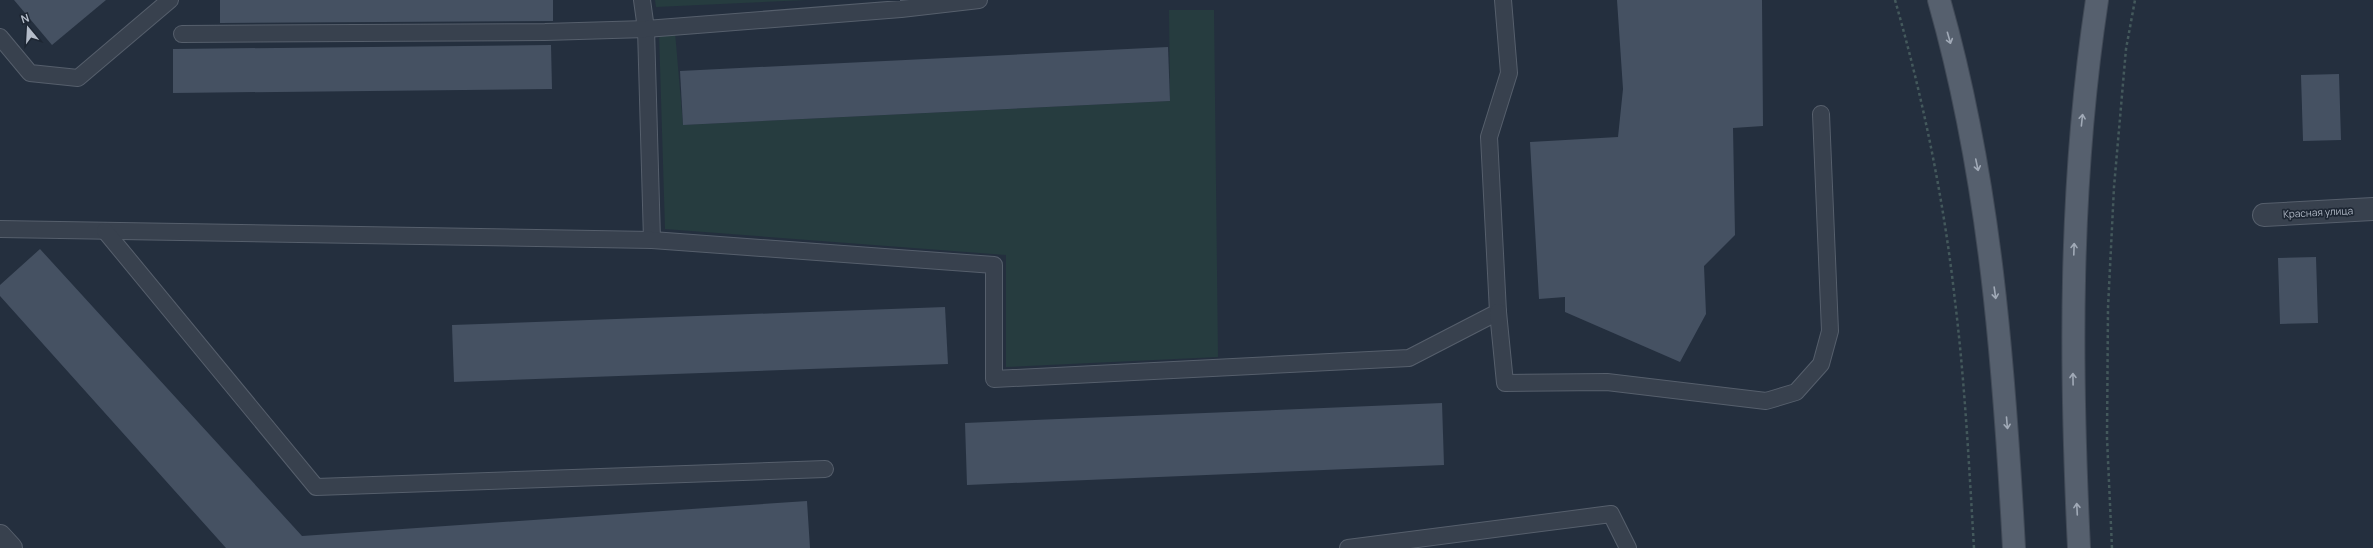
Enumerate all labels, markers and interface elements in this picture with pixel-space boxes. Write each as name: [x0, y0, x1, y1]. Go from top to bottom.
north arrow: [8, 8, 48, 48]
text: N: [19, 10, 31, 26]
one-way arrow: [1946, 31, 1953, 44]
one-way arrow: [2078, 113, 2086, 126]
one-way arrow: [1973, 158, 1981, 171]
street label: Красная улица: [2283, 203, 2353, 221]
one-way arrow: [2070, 243, 2078, 256]
one-way arrow: [1992, 286, 1999, 299]
one-way arrow: [2069, 373, 2077, 386]
one-way arrow: [2003, 416, 2010, 429]
one-way arrow: [2073, 503, 2081, 516]

